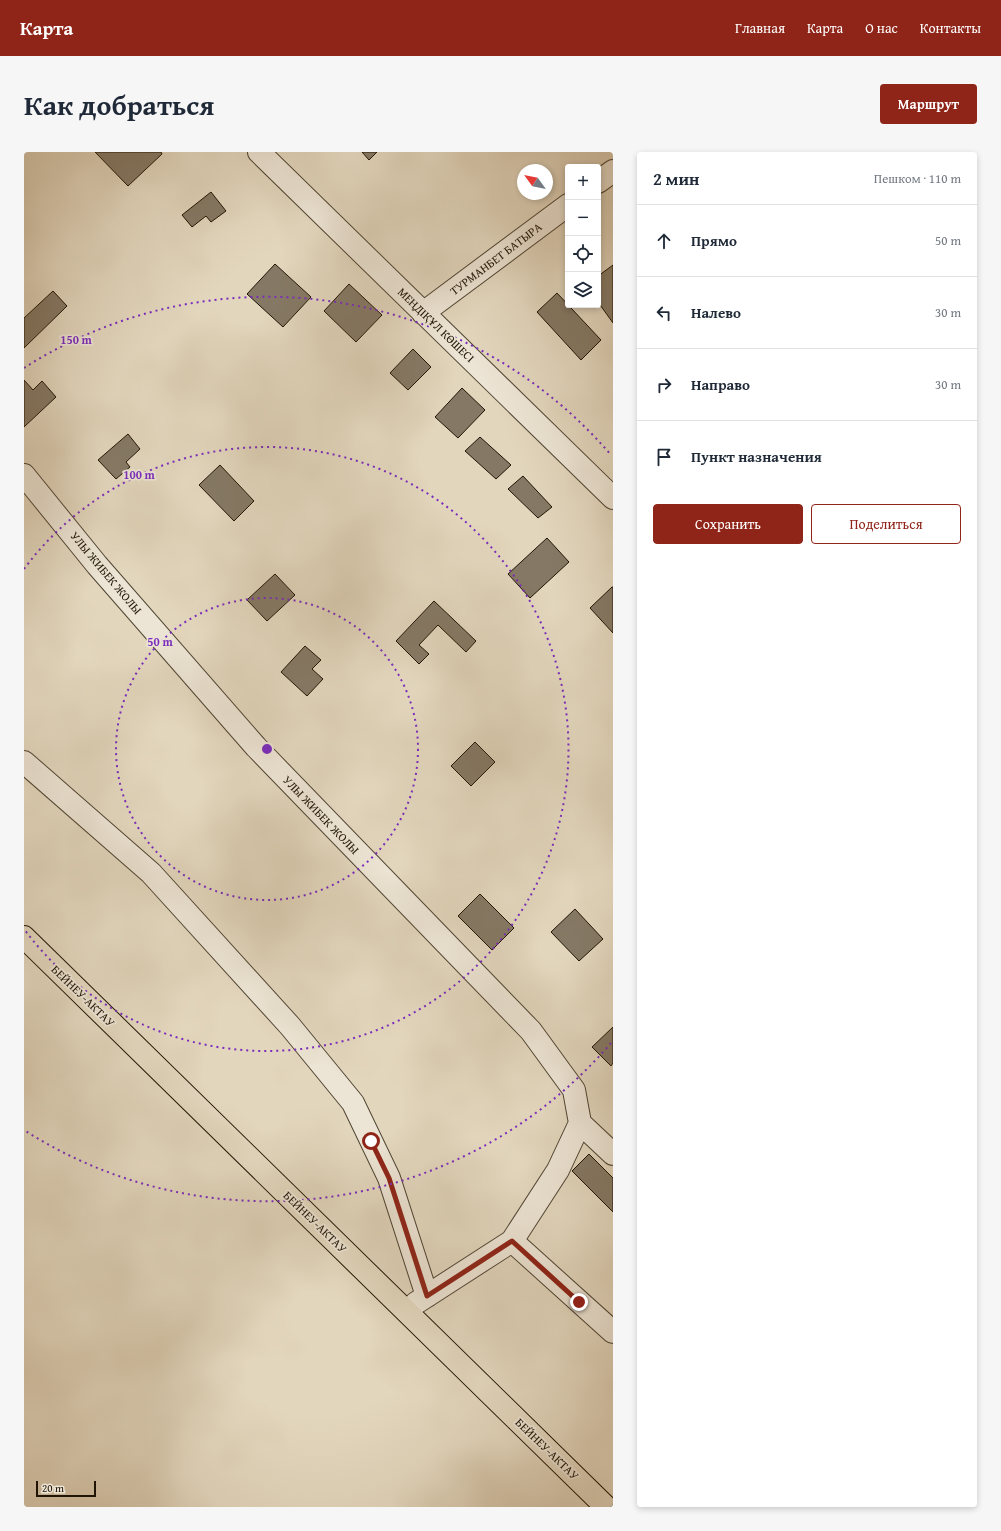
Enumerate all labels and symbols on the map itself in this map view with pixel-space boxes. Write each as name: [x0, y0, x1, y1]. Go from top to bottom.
north arrow: [517, 164, 553, 200]
street label: ТУРМАНБЕТ БАТЫРА: [446, 218, 546, 299]
street label: МЕҢДІҚҰЛ КӨШЕСІ: [394, 283, 479, 366]
text: 150 m: [60, 331, 93, 348]
text: 100 m: [123, 466, 156, 483]
street label: УЛЫ ЖИБЕК ЖОЛЫ: [67, 528, 146, 618]
text: 50 m: [147, 633, 173, 650]
centre of rings: [260, 742, 274, 756]
street label: УЛЫ ЖИБЕК ЖОЛЫ: [279, 772, 363, 858]
street label: БЕЙНЕУ-АКТАУ: [48, 961, 119, 1031]
route start: [362, 1132, 380, 1150]
street label: БЕЙНЕУ-АКТАУ: [280, 1187, 351, 1257]
route end: [570, 1293, 588, 1311]
street label: БЕЙНЕУ-АКТАУ: [512, 1414, 583, 1484]
scale bar: [36, 1479, 96, 1498]

